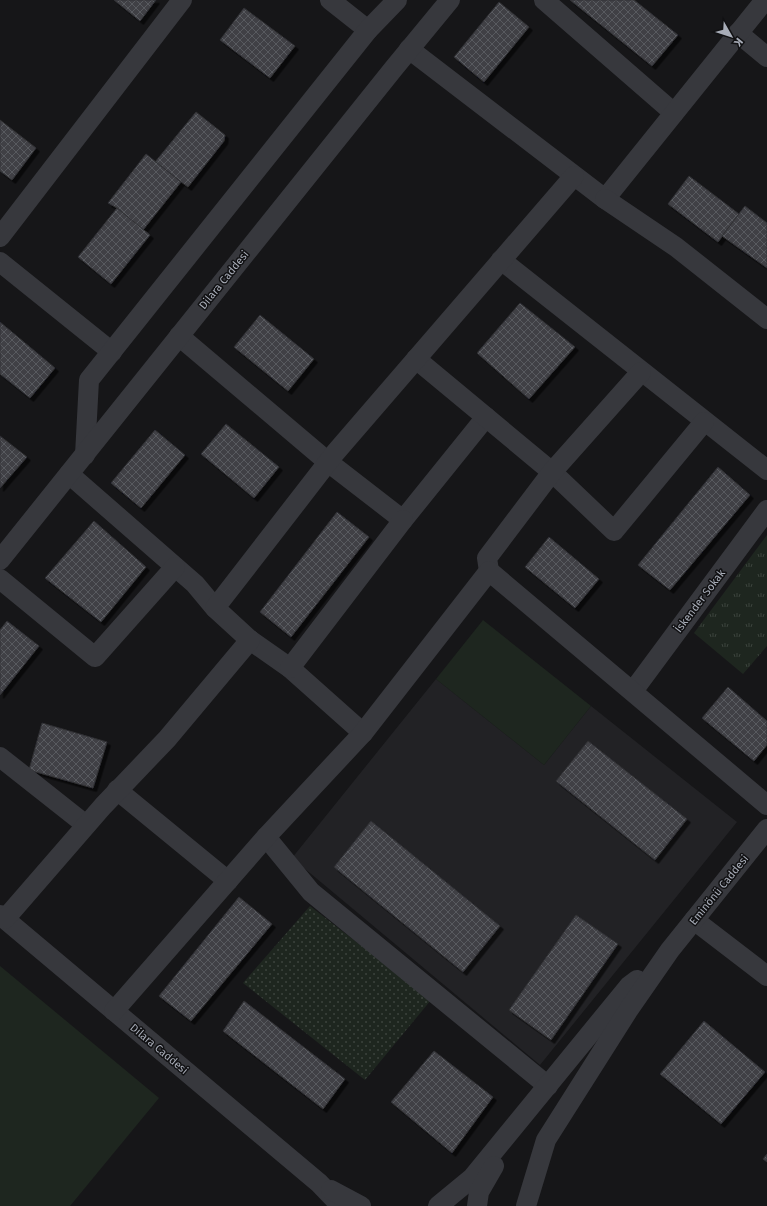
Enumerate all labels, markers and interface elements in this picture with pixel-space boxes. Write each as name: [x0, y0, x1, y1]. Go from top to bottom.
north arrow: [711, 16, 751, 56]
text: K: [730, 35, 746, 50]
street label: Dilara Caddesi: [196, 248, 252, 312]
street label: İskender Sokak: [671, 566, 728, 635]
street label: Eminönü Caddesi: [687, 852, 751, 928]
street label: Dilara Caddesi: [127, 1021, 191, 1077]

